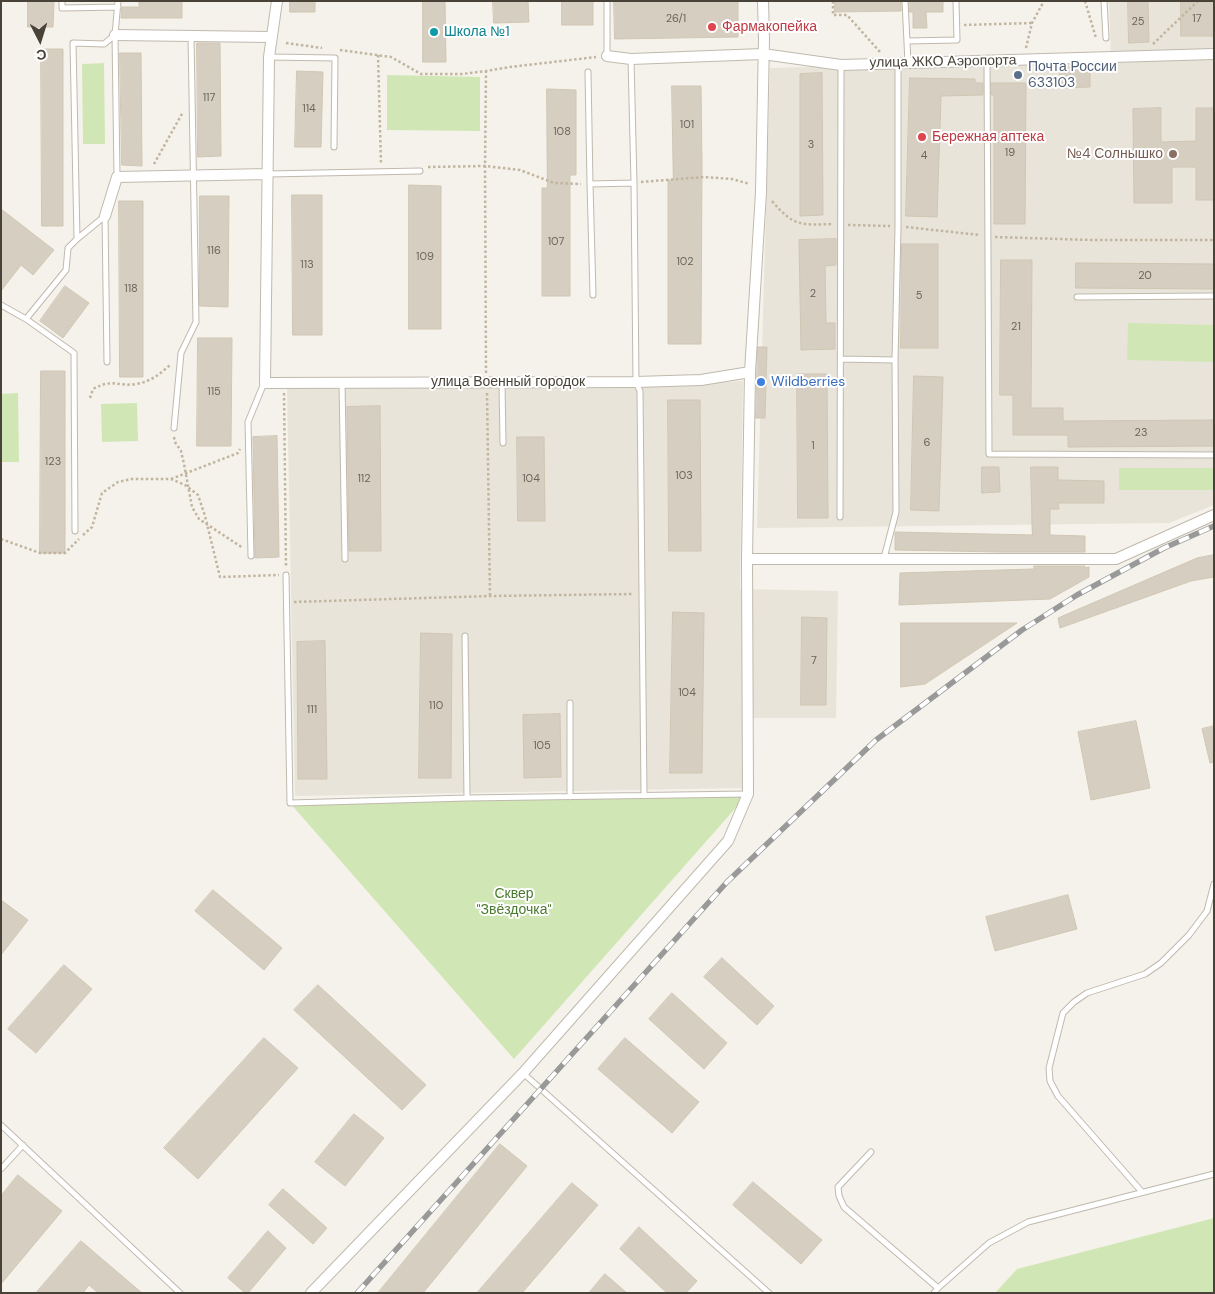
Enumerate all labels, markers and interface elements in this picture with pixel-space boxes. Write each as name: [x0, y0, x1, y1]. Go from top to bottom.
house number: 26/1: [666, 12, 686, 26]
house number: 17: [1192, 12, 1202, 26]
north arrow: [15, 15, 65, 65]
house number: 25: [1131, 15, 1145, 29]
place label: Фармакопейка: [722, 19, 817, 35]
marker: Фармакопейка: [706, 21, 718, 33]
place label: Школа №1: [444, 24, 510, 40]
marker: Школа №1: [428, 26, 440, 38]
text: С: [35, 46, 47, 64]
street label: улица ЖКО Аэропорта: [869, 52, 1017, 72]
place label: Почта России 633103: [1028, 59, 1117, 92]
marker: Почта России 633103: [1012, 69, 1024, 81]
house number: 117: [203, 91, 215, 105]
house number: 114: [302, 102, 316, 116]
house number: 101: [680, 118, 694, 132]
house number: 108: [553, 125, 571, 139]
place label: Бережная аптека: [932, 129, 1044, 145]
marker: Бережная аптека: [916, 131, 928, 143]
house number: 3: [808, 138, 814, 152]
house number: 19: [1005, 146, 1015, 160]
place label: №4 Солнышко: [1067, 146, 1163, 162]
marker: №4 Солнышко: [1167, 148, 1179, 160]
house number: 4: [921, 149, 927, 163]
house number: 107: [548, 235, 564, 249]
house number: 116: [207, 244, 221, 258]
house number: 109: [416, 250, 434, 264]
house number: 102: [676, 255, 694, 269]
house number: 113: [300, 258, 314, 272]
house number: 20: [1138, 269, 1152, 283]
house number: 118: [124, 282, 138, 296]
house number: 2: [810, 287, 816, 301]
house number: 5: [916, 289, 922, 303]
house number: 21: [1011, 320, 1021, 334]
street label: улица Военный городок: [431, 374, 585, 390]
place label: Wildberries: [771, 374, 845, 390]
marker: Wildberries: [755, 376, 767, 388]
house number: 115: [207, 385, 221, 399]
house number: 23: [1135, 426, 1147, 440]
house number: 6: [924, 436, 930, 450]
house number: 1: [811, 439, 815, 453]
house number: 123: [45, 455, 61, 469]
house number: 103: [675, 469, 693, 483]
house number: 112: [357, 472, 371, 486]
house number: 104: [522, 472, 540, 486]
house number: 7: [811, 654, 817, 668]
house number: 104: [678, 686, 696, 700]
house number: 110: [429, 699, 443, 713]
house number: 111: [307, 703, 317, 717]
house number: 105: [533, 739, 551, 753]
park label: Сквер "Звёздочка": [476, 886, 552, 919]

